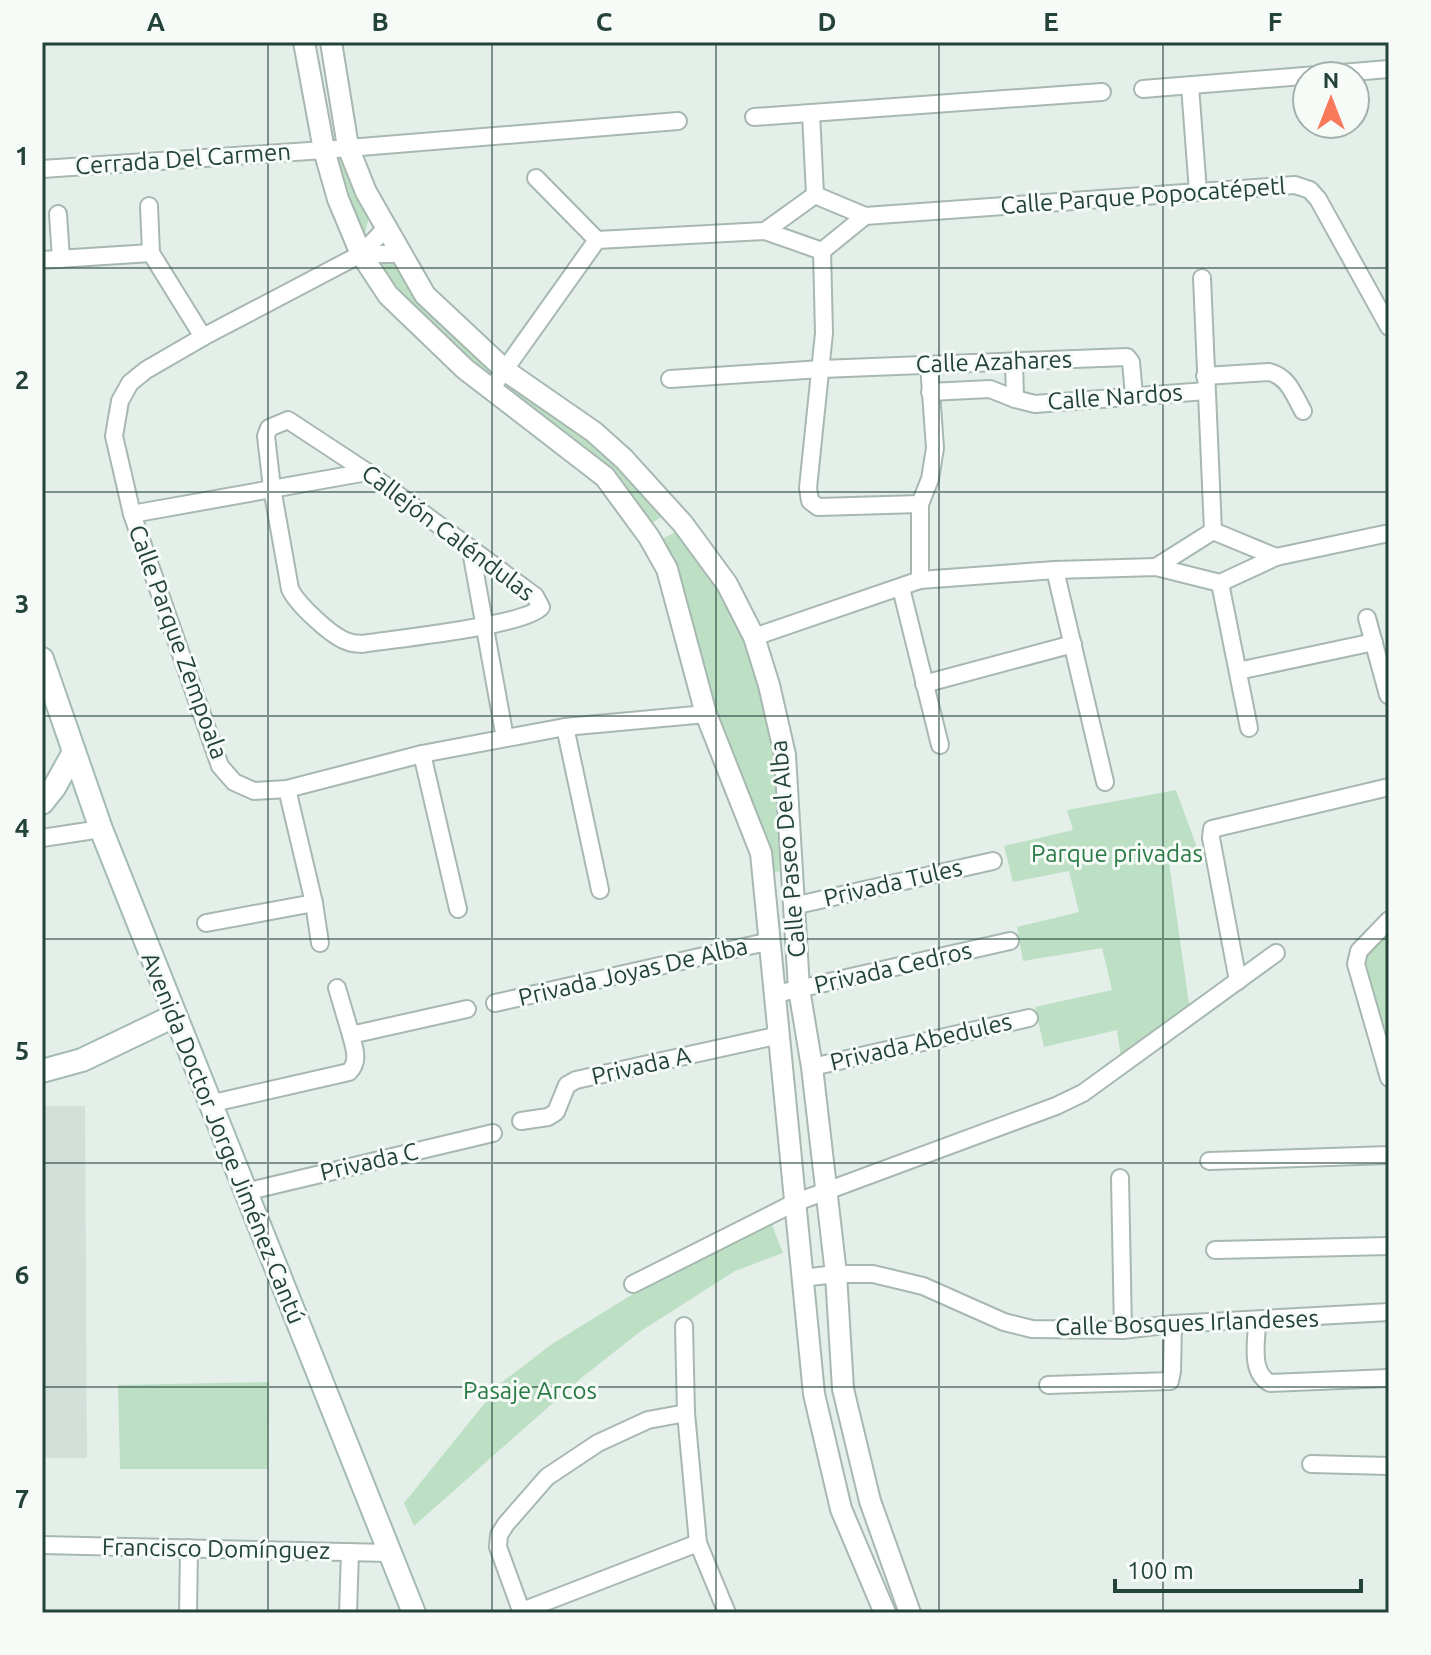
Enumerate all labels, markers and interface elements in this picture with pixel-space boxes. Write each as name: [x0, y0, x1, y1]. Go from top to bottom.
text: A: [147, 7, 166, 36]
text: B: [371, 7, 389, 36]
text: C: [596, 7, 613, 36]
text: D: [818, 7, 836, 36]
text: E: [1043, 7, 1059, 36]
text: F: [1268, 7, 1282, 36]
north arrow: [1291, 60, 1371, 140]
text: N: [1323, 67, 1339, 92]
street label: Cerrada Del Carmen: [74, 137, 292, 180]
text: 1: [15, 141, 29, 170]
street label: Calle Parque Popocatépetl: [1000, 172, 1286, 219]
street label: Calle Azahares: [915, 345, 1073, 378]
text: 2: [15, 365, 29, 394]
street label: Calle Nardos: [1046, 378, 1183, 415]
street label: Callejón Caléndulas: [357, 459, 540, 606]
street label: Calle Parque Zempoala: [124, 521, 233, 763]
text: 3: [15, 589, 29, 618]
street label: Calle Paseo Del Alba: [765, 739, 810, 959]
text: 4: [15, 813, 29, 842]
park label: Parque privadas: [1031, 840, 1203, 867]
street label: Privada Tules: [821, 853, 965, 912]
street label: Privada Joyas De Alba: [516, 932, 750, 1011]
street label: Privada Cedros: [812, 936, 974, 999]
street label: Avenida Doctor Jorge Jiménez Cantú: [136, 948, 311, 1327]
street label: Privada Abedules: [827, 1007, 1014, 1076]
text: 5: [15, 1036, 29, 1065]
street label: Privada A: [589, 1041, 693, 1090]
street label: Privada C: [317, 1137, 421, 1186]
text: 6: [15, 1260, 29, 1289]
street label: Calle Bosques Irlandeses: [1055, 1304, 1319, 1341]
park label: Pasaje Arcos: [463, 1377, 597, 1404]
text: 7: [15, 1484, 29, 1513]
street label: Francisco Domínguez: [102, 1533, 330, 1564]
scale bar: [1115, 1543, 1361, 1593]
text: 100 m: [1127, 1557, 1194, 1584]

